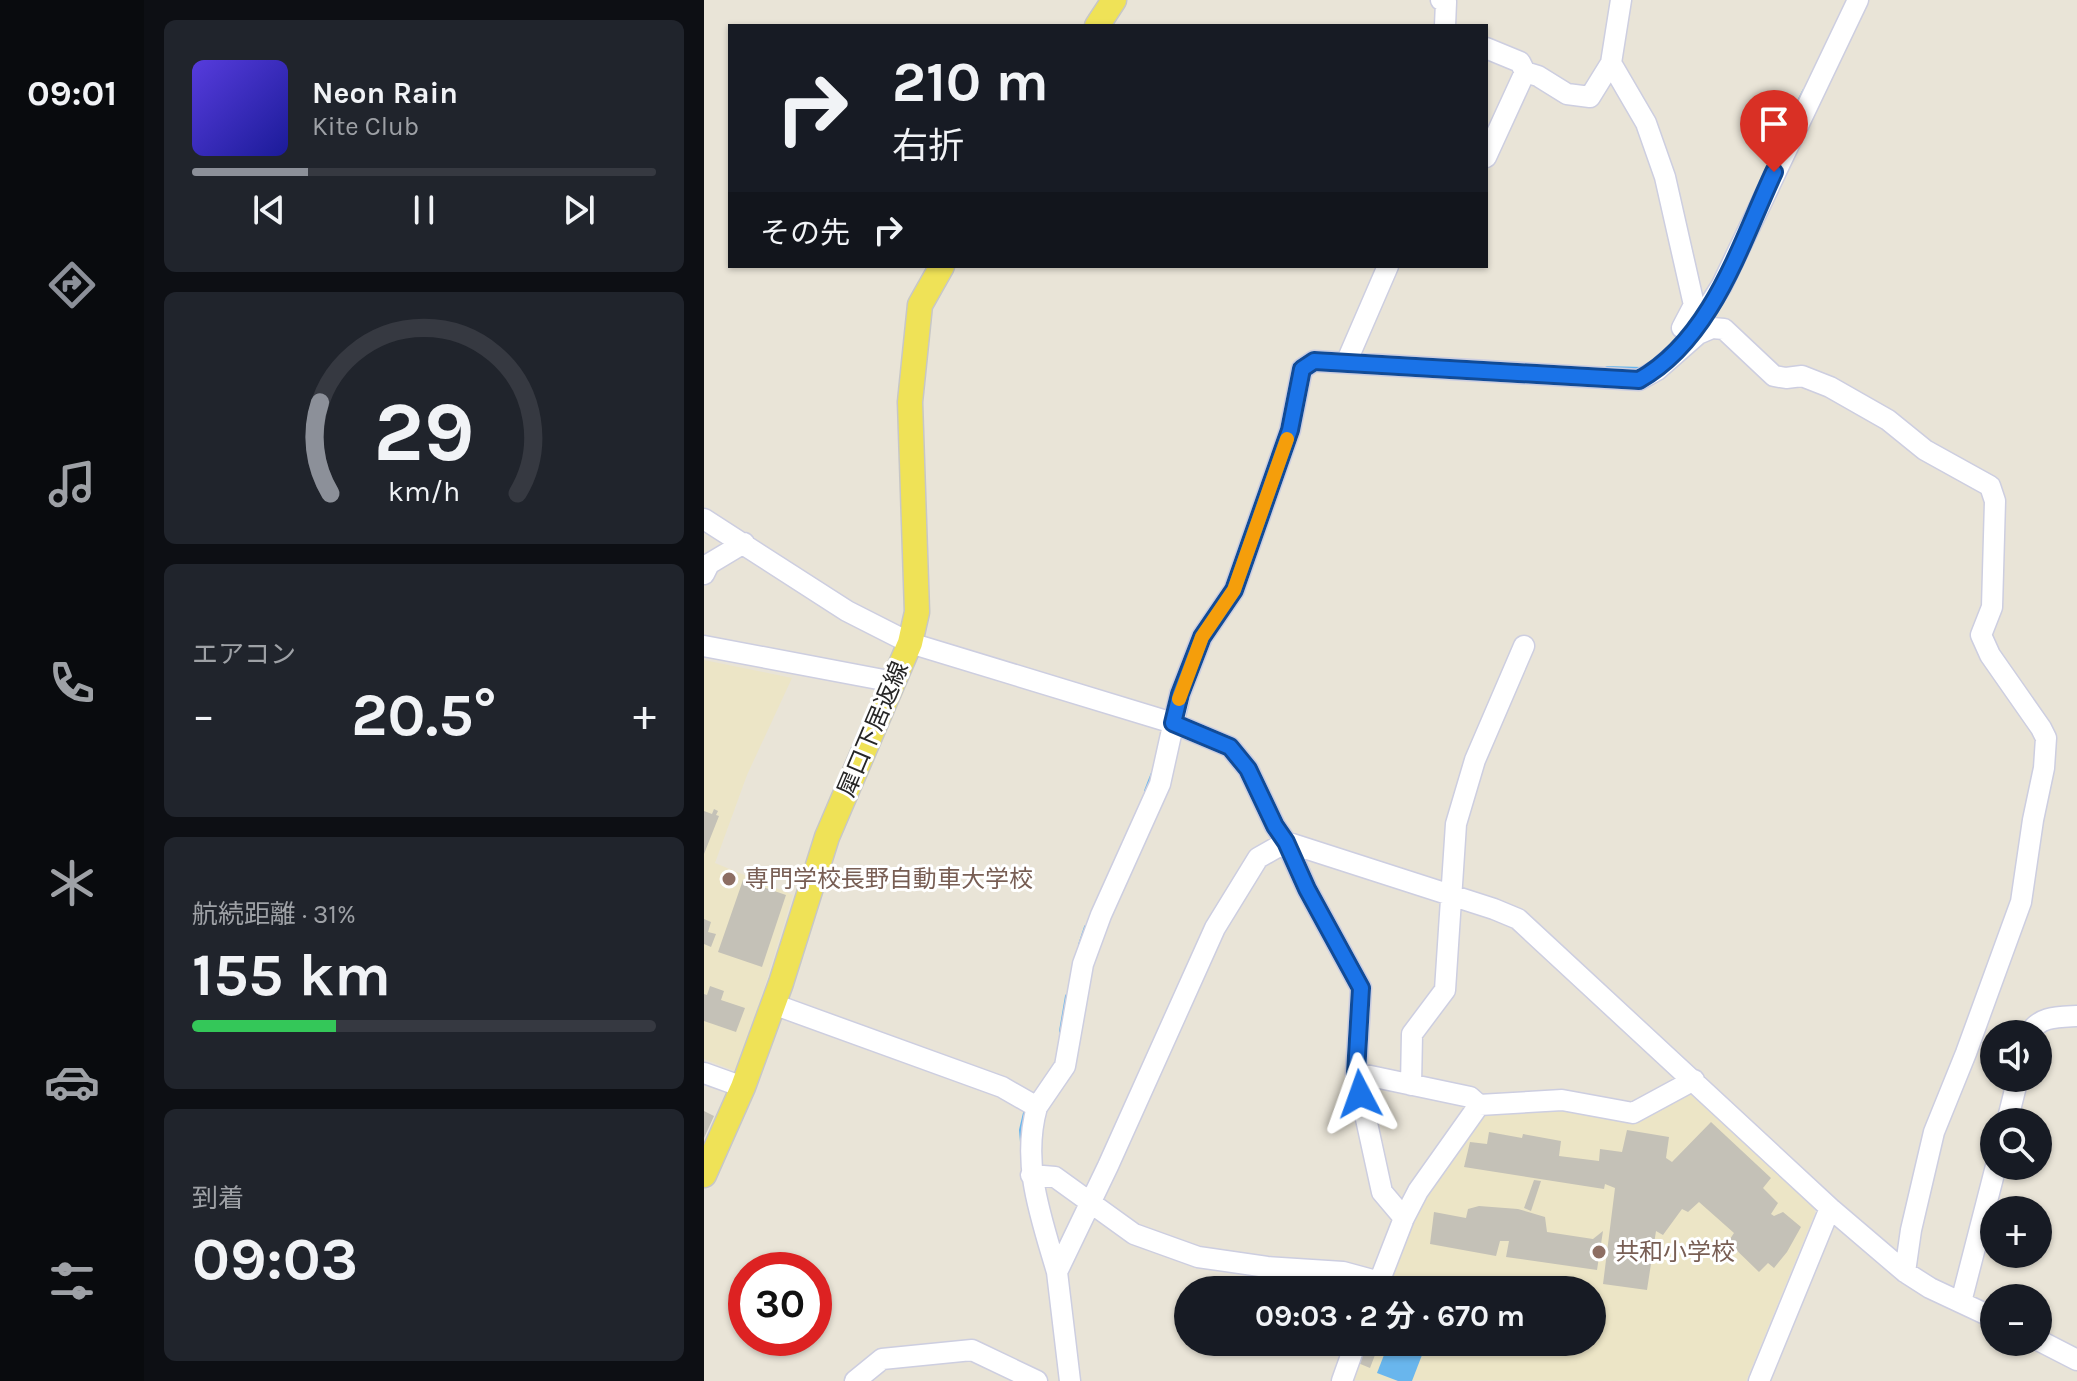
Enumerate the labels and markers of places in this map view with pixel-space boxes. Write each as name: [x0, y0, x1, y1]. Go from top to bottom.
pin: [1740, 90, 1808, 172]
place label: 専門学校長野自動車大学校: [745, 865, 1033, 893]
marker: 専門学校長野自動車大学校: [720, 870, 738, 888]
place label: 共和小学校: [1615, 1238, 1735, 1266]
marker: 共和小学校: [1590, 1243, 1608, 1261]

